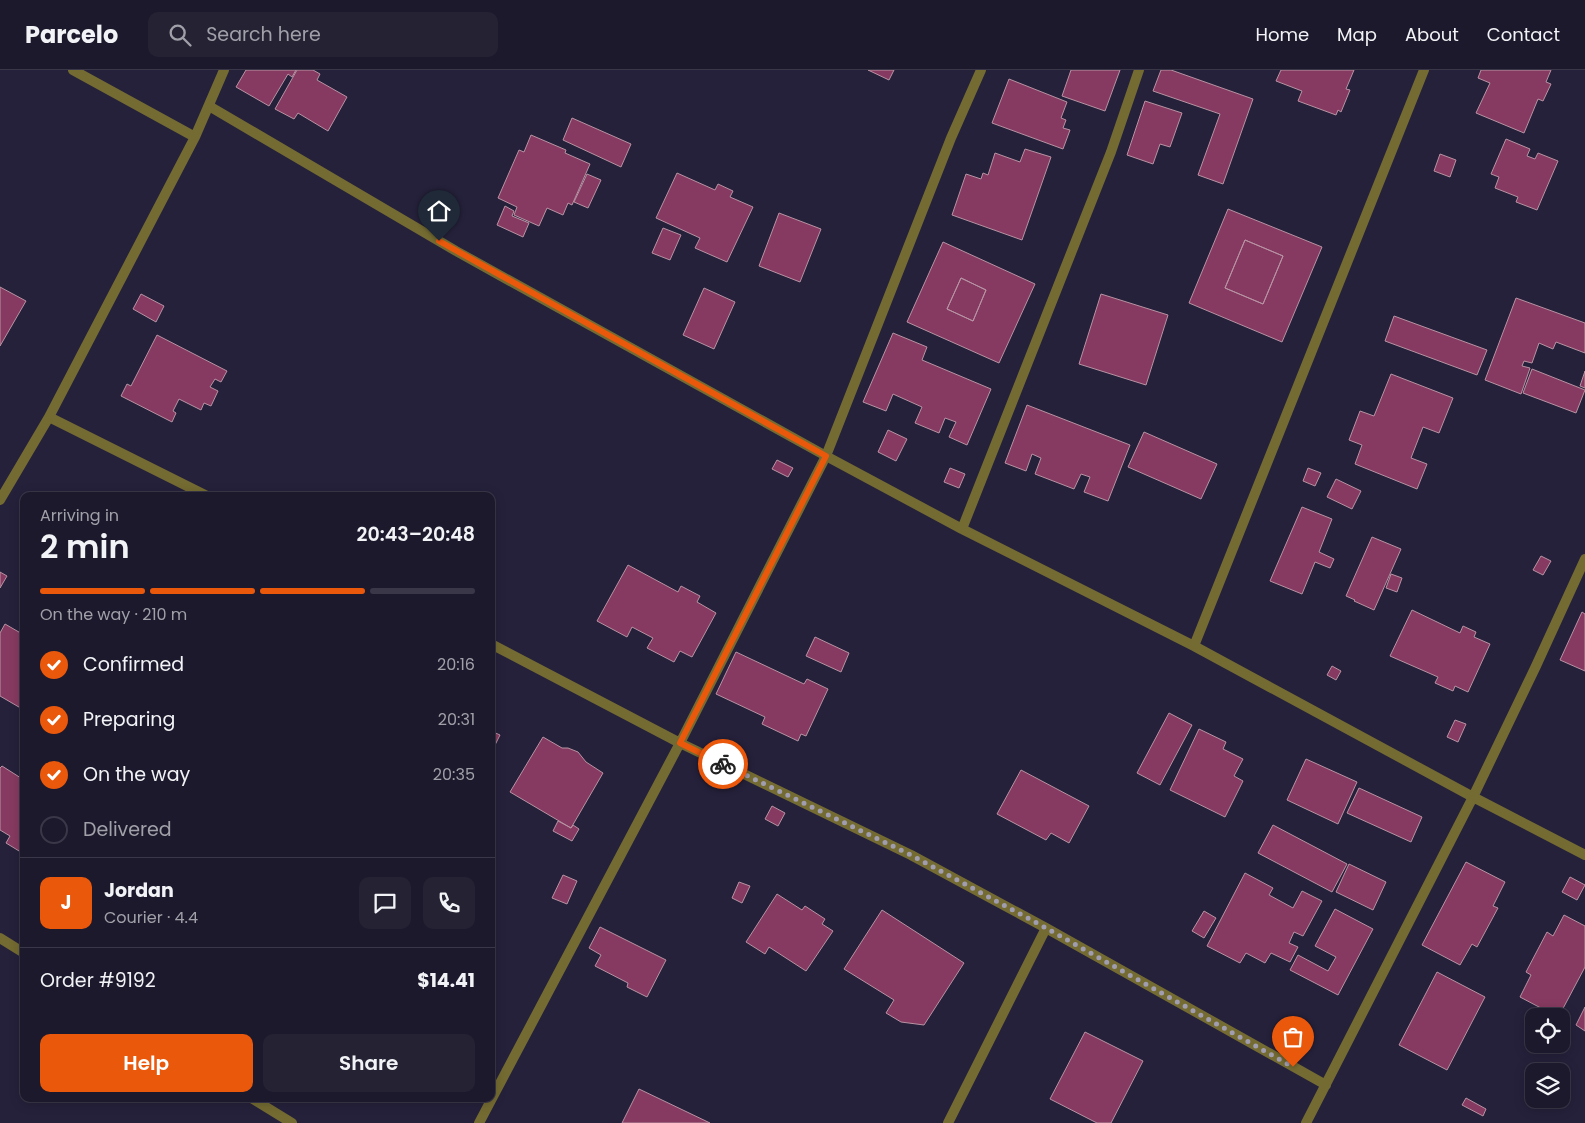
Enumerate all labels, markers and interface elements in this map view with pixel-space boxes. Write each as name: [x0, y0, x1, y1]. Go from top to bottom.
search box: [148, 12, 498, 57]
text: Parcelo: [25, 18, 118, 51]
icon: search: [166, 21, 194, 49]
text: Search here: [206, 21, 321, 48]
text: Home: [1255, 22, 1309, 47]
text: Map: [1337, 22, 1377, 47]
text: About: [1405, 22, 1459, 47]
text: Contact: [1487, 22, 1560, 47]
pin: [418, 190, 460, 241]
icon: home: [425, 197, 453, 225]
text: Arriving in: [40, 504, 119, 527]
text: 20:43–20:48: [357, 521, 475, 548]
text: 2 min: [40, 524, 130, 569]
text: On the way · 210 m: [40, 603, 187, 626]
icon: check: [40, 651, 68, 679]
text: Confirmed: [83, 651, 184, 678]
text: 20:16: [437, 653, 475, 676]
icon: check: [40, 706, 68, 734]
text: Preparing: [83, 706, 175, 733]
text: 20:31: [438, 708, 475, 731]
courier: [698, 739, 748, 789]
icon: bike: [709, 750, 737, 778]
icon: check: [40, 761, 68, 789]
text: On the way: [83, 761, 190, 788]
text: 20:35: [433, 763, 475, 786]
text: Delivered: [83, 816, 172, 843]
text: Jordan: [104, 877, 174, 904]
button: chat: [359, 877, 411, 929]
button: phone: [423, 877, 475, 929]
text: J: [61, 889, 71, 916]
text: Courier · 4.4: [104, 906, 198, 929]
text: Order #9192: [40, 967, 156, 994]
text: $14.41: [417, 967, 475, 994]
map controls: [1525, 1008, 1570, 1108]
button: locate: [1525, 1008, 1570, 1053]
pin: [1272, 1016, 1314, 1067]
icon: bag: [1279, 1023, 1307, 1051]
button: Help: [40, 1034, 253, 1092]
button: Share: [263, 1034, 475, 1092]
button: layers: [1525, 1063, 1570, 1108]

